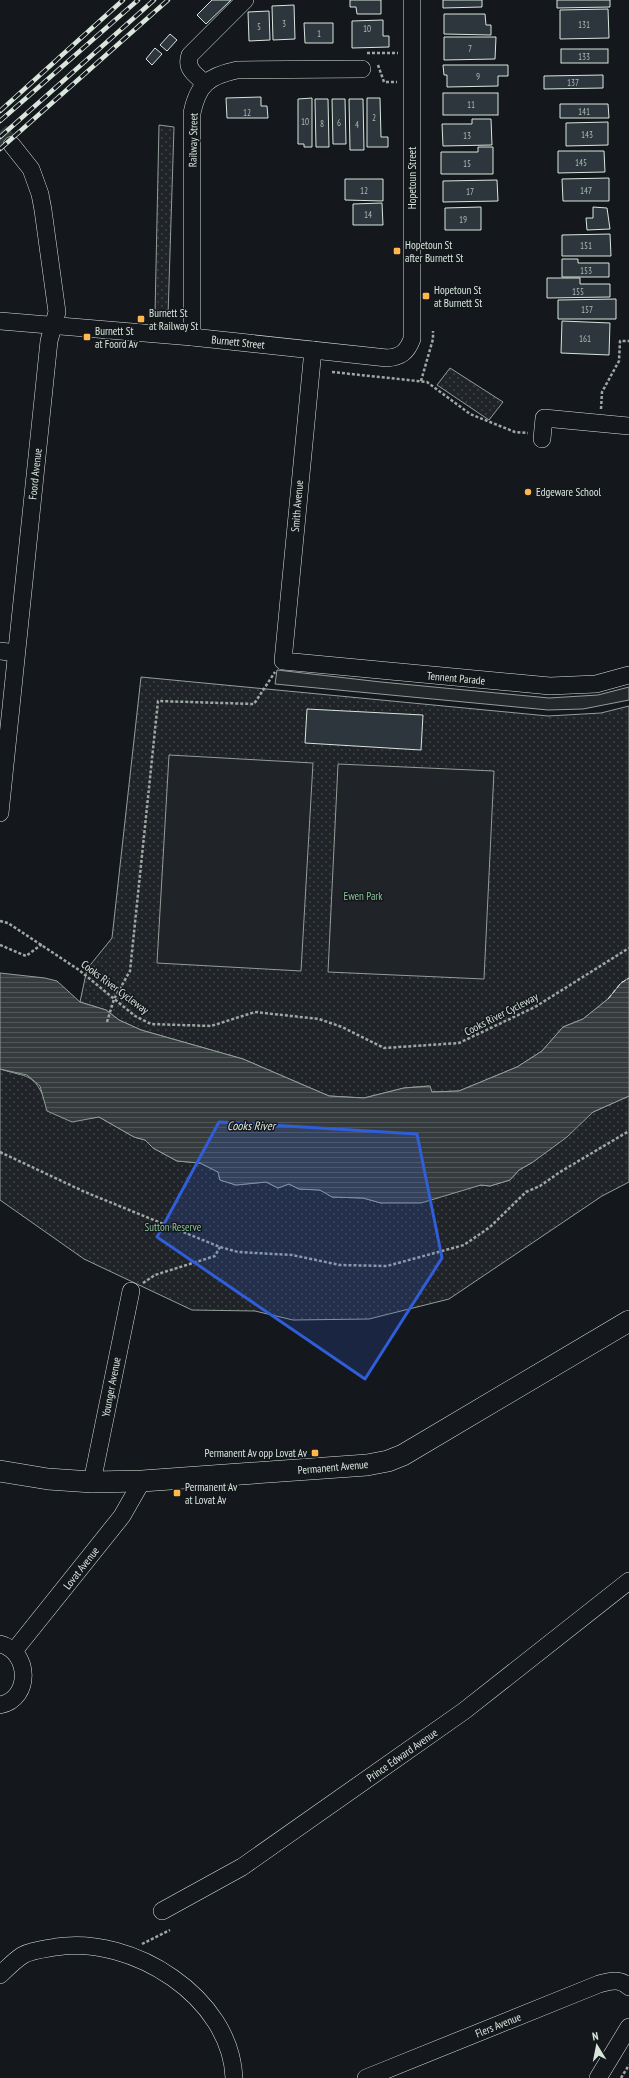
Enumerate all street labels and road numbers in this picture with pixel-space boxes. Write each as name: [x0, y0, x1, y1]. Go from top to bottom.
street label: Railway Street: [186, 113, 200, 167]
street label: Hopetoun Street: [405, 147, 419, 209]
street label: Burnett Street: [211, 332, 265, 352]
street label: Foord Avenue: [25, 447, 45, 500]
street label: Smith Avenue: [288, 479, 306, 533]
street label: Tennent Parade: [426, 668, 486, 688]
street label: Cooks River Cycleway: [78, 957, 152, 1018]
street label: Cooks River Cycleway: [462, 989, 541, 1039]
street label: Younger Avenue: [98, 1355, 124, 1418]
street label: Permanent Avenue: [297, 1457, 369, 1477]
street label: Lovat Avenue: [60, 1544, 102, 1592]
street label: Prince Edward Avenue: [364, 1725, 441, 1785]
street label: Flers Avenue: [473, 2009, 523, 2041]

